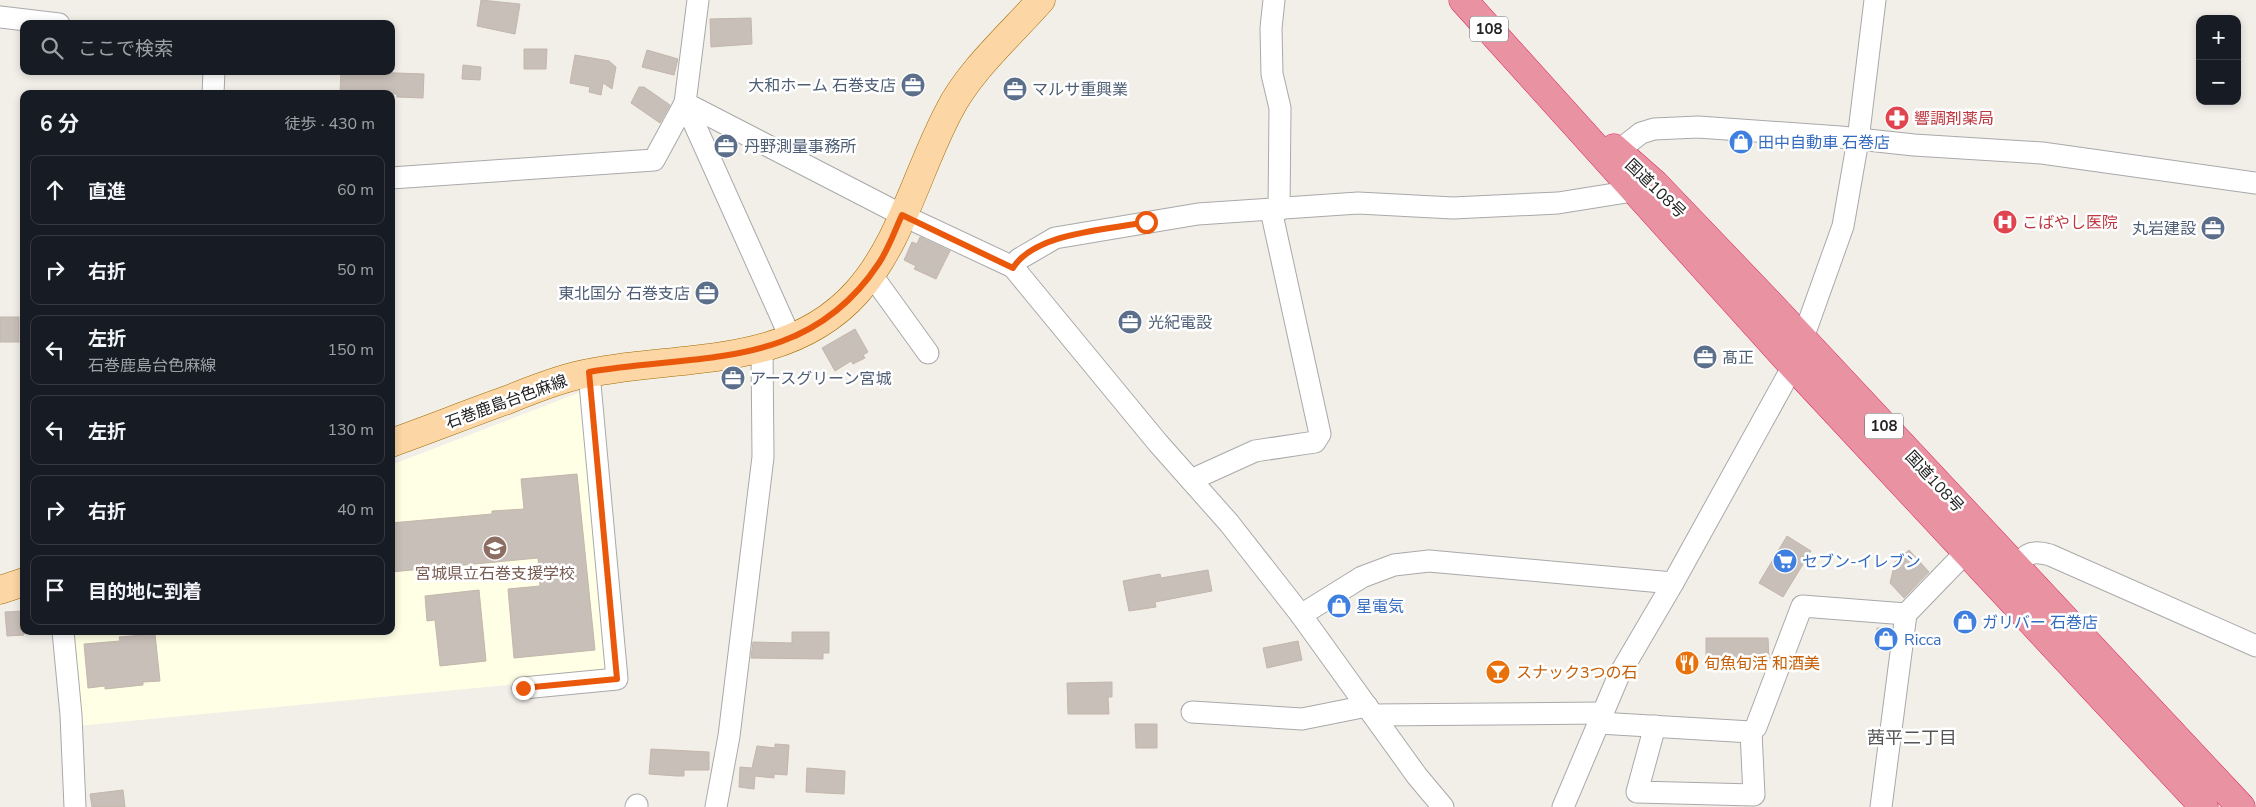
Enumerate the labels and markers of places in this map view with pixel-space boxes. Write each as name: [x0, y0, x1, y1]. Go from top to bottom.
office icon: 大和ホーム 石巻支店: [900, 72, 926, 98]
place label: 大和ホーム 石巻支店: [748, 75, 896, 97]
office icon: マルサ重興業: [1002, 76, 1028, 102]
place label: マルサ重興業: [1032, 79, 1128, 101]
pharmacy icon: 響調剤薬局: [1884, 105, 1910, 131]
place label: 響調剤薬局: [1914, 108, 1994, 130]
shop icon: 田中自動車 石巻店: [1728, 129, 1754, 155]
place label: 田中自動車 石巻店: [1758, 132, 1890, 154]
office icon: 丹野測量事務所: [713, 133, 739, 159]
place label: 丹野測量事務所: [744, 136, 856, 158]
hospital icon: こばやし医院: [1992, 209, 2018, 235]
place label: こばやし医院: [2022, 212, 2118, 234]
office icon: 丸岩建設: [2200, 215, 2226, 241]
place label: 丸岩建設: [2132, 218, 2196, 240]
office icon: 東北国分 石巻支店: [694, 280, 720, 306]
place label: 東北国分 石巻支店: [558, 283, 690, 305]
office icon: 光紀電設: [1117, 309, 1143, 335]
place label: 光紀電設: [1148, 312, 1212, 334]
office icon: 髙正: [1692, 344, 1718, 370]
place label: 髙正: [1722, 347, 1754, 369]
office icon: アースグリーン宮城: [720, 365, 746, 391]
place label: アースグリーン宮城: [750, 368, 891, 390]
school or university icon: 宮城県立石巻支援学校: [482, 535, 508, 561]
supermarket icon: セブン-イレブン: [1772, 548, 1798, 574]
place label: セブン-イレブン: [1802, 551, 1921, 573]
place label: 宮城県立石巻支援学校: [415, 563, 575, 585]
shop icon: 星電気: [1326, 593, 1352, 619]
place label: 星電気: [1356, 596, 1404, 618]
shop icon: ガリバー 石巻店: [1952, 609, 1978, 635]
place label: ガリバー 石巻店: [1982, 612, 2098, 634]
shop icon: Ricca: [1873, 626, 1899, 652]
place label: Ricca: [1904, 629, 1942, 651]
restaurant icon: 旬魚旬活 和酒美: [1674, 650, 1700, 676]
place label: 旬魚旬活 和酒美: [1704, 653, 1820, 675]
bar icon: スナック3つの石: [1485, 659, 1511, 685]
place label: スナック3つの石: [1516, 662, 1638, 684]

